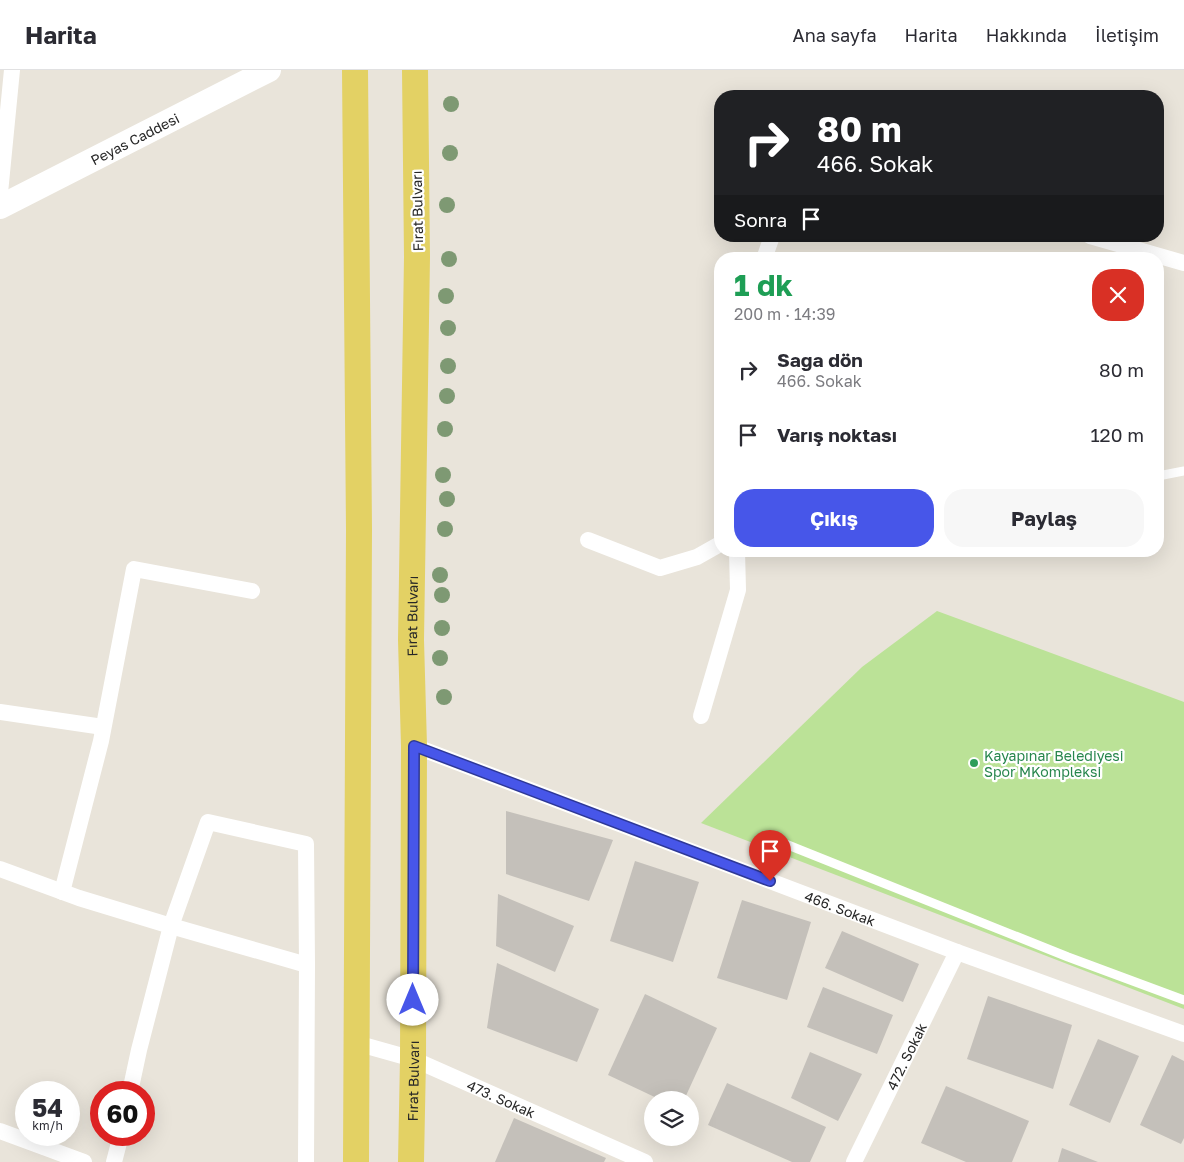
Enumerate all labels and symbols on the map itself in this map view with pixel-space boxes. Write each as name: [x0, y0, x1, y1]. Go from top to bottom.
street label: Peyas Caddesi: [87, 109, 182, 168]
street label: Fırat Bulvarı: [408, 170, 426, 252]
street label: Fırat Bulvarı: [402, 575, 421, 657]
place label: Kayapınar Belediyesi Spor MKompleksi: [984, 747, 1124, 780]
marker: Kayapınar Belediyesi Spor MKompleksi: [968, 757, 980, 769]
pin: [749, 830, 791, 881]
street label: 466. Sokak: [803, 887, 878, 929]
position arrow: [386, 973, 438, 1025]
street label: 472. Sokak: [882, 1020, 930, 1092]
street label: Fırat Bulvarı: [403, 1041, 422, 1122]
street label: 473. Sokak: [465, 1076, 538, 1121]
speed limit sign: 60: [90, 1081, 155, 1146]

